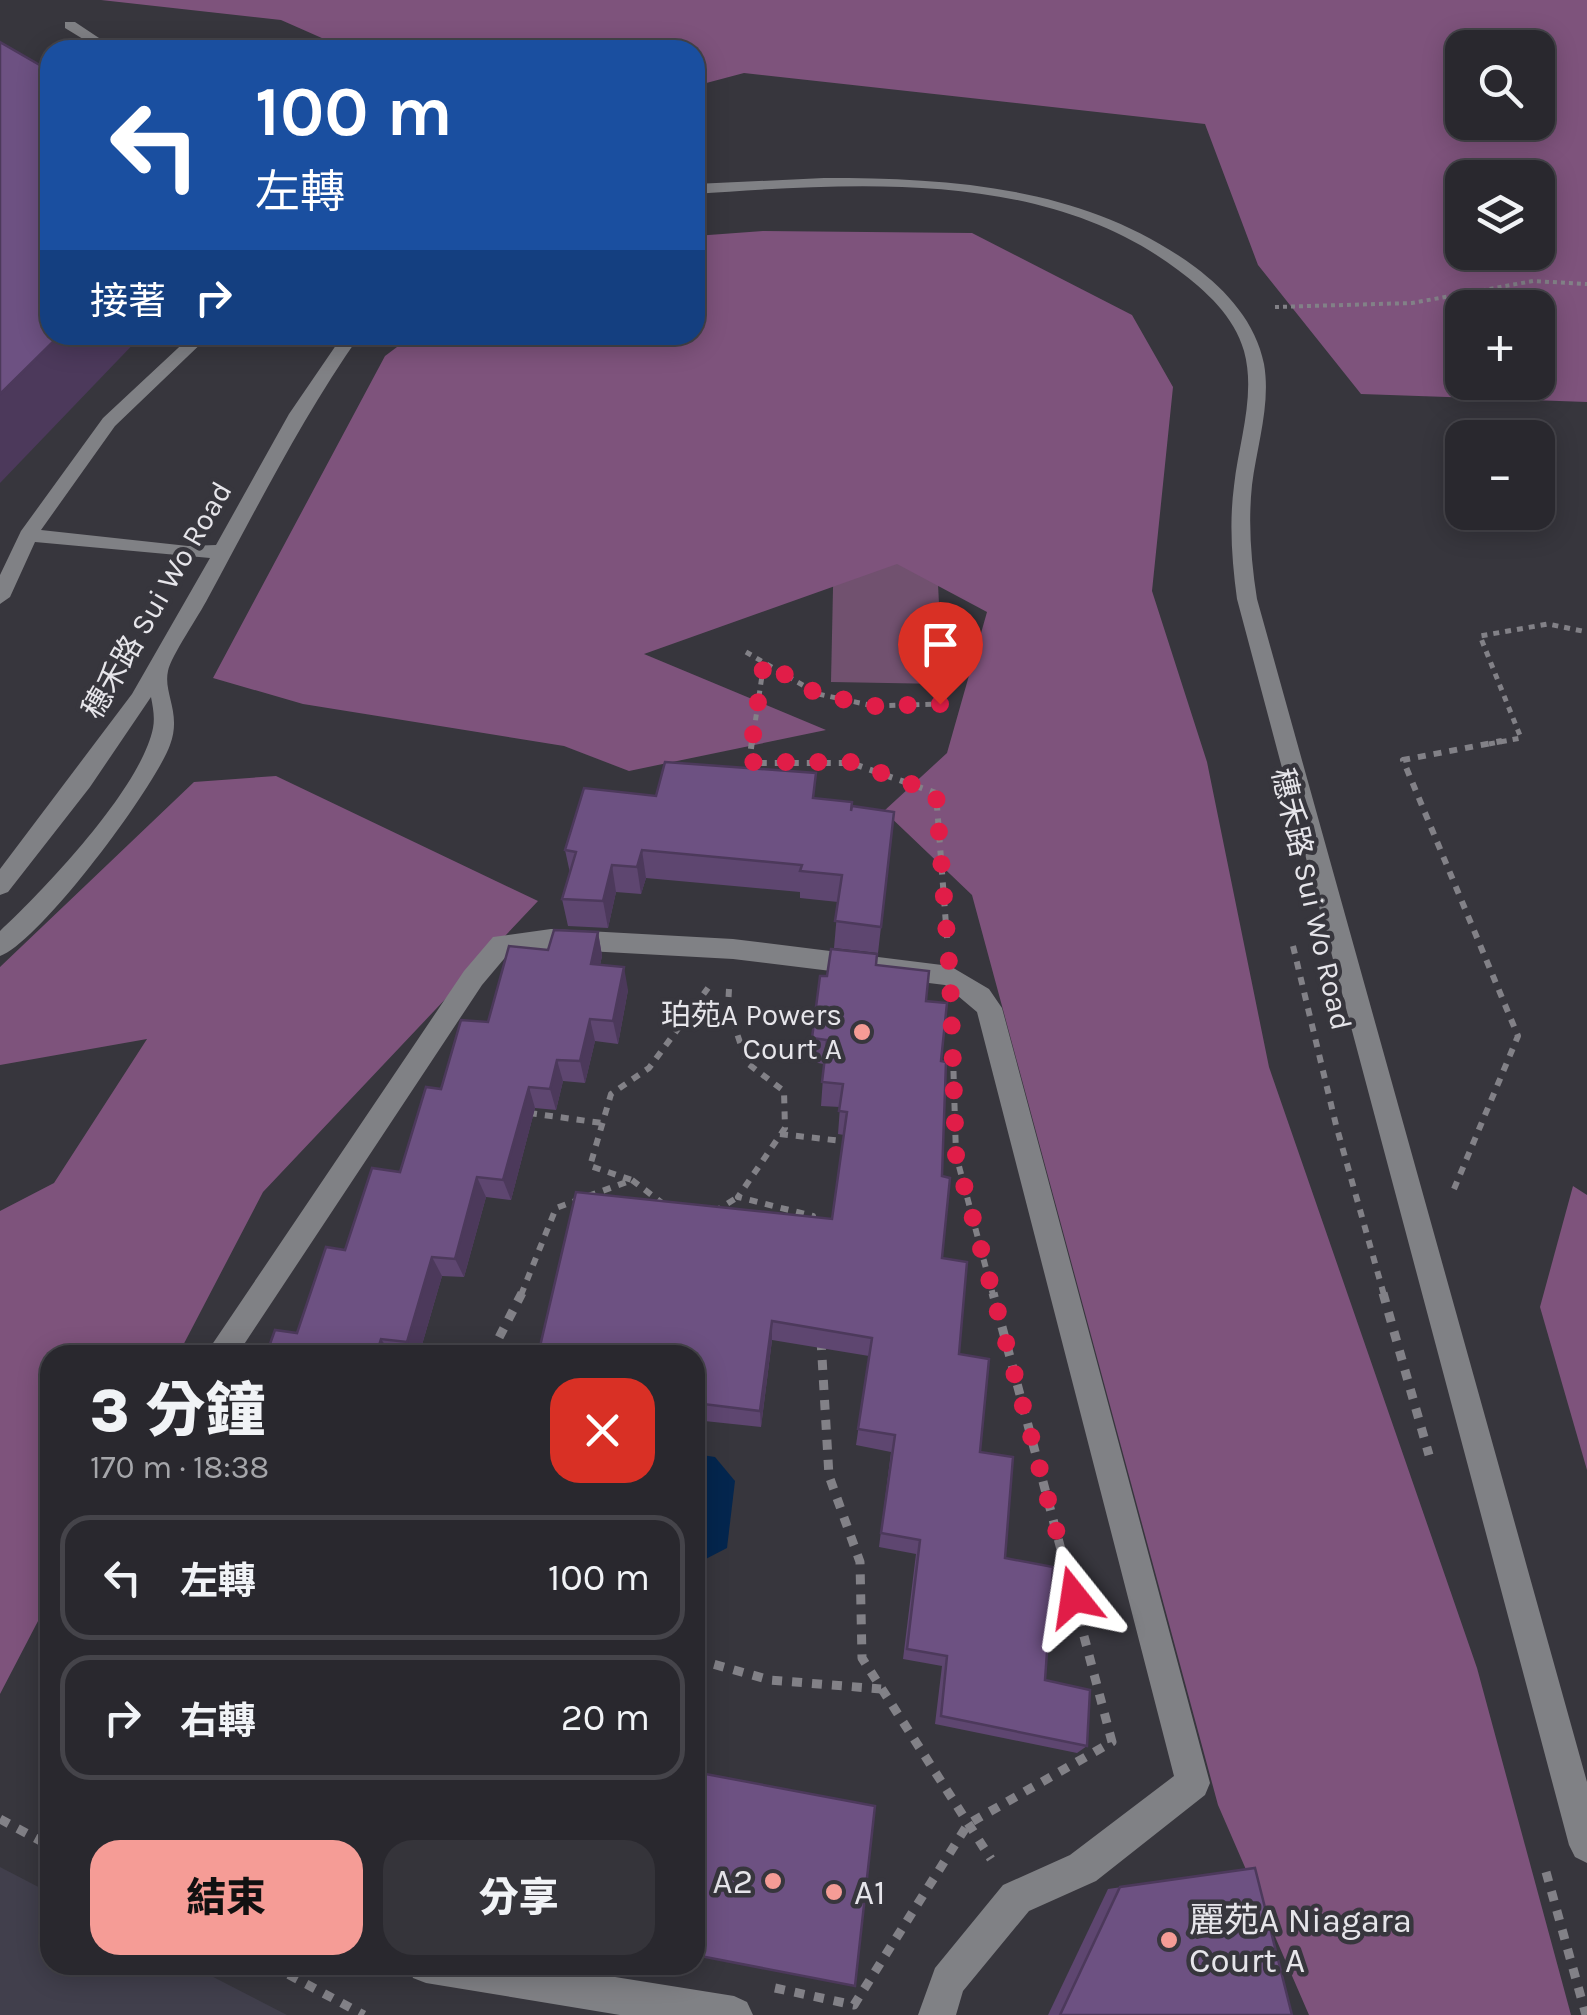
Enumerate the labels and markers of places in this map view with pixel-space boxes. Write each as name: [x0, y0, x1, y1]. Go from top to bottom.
pin: [898, 602, 983, 705]
place label: 珀苑A Powers Court A: [661, 997, 842, 1067]
marker: 珀苑A Powers Court A: [851, 1021, 873, 1043]
place label: A2: [713, 1861, 753, 1902]
marker: A2: [762, 1870, 784, 1892]
place label: A1: [854, 1872, 886, 1913]
marker: A1: [823, 1881, 845, 1903]
place label: 麗苑A Niagara Court A: [1189, 1900, 1412, 1981]
marker: 麗苑A Niagara Court A: [1158, 1929, 1180, 1951]

